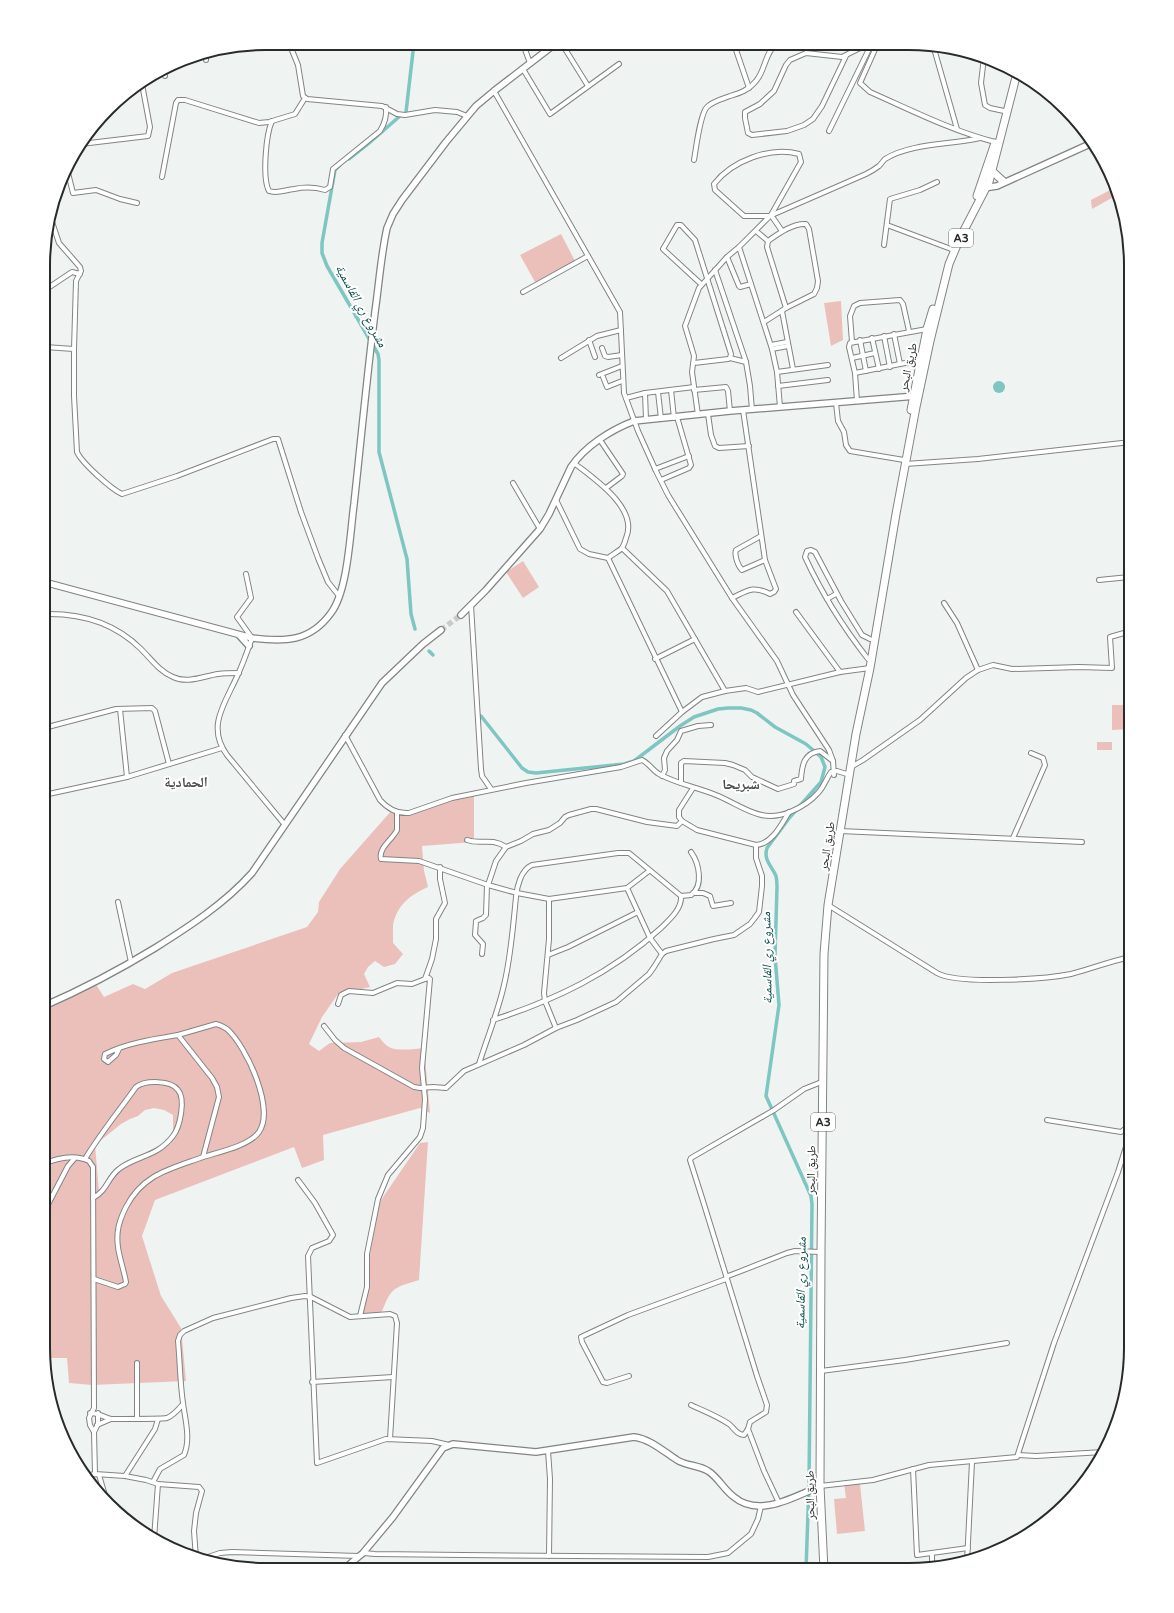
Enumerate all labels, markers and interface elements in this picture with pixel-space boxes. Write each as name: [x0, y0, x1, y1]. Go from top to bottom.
road number: A3: [949, 229, 973, 247]
water label: مشروع ري القاسمية: [330, 262, 390, 351]
street label: طريق البحر: [896, 341, 920, 394]
district label: الحمادية: [164, 774, 208, 791]
district label: شبريحا: [722, 776, 760, 793]
street label: طريق البحر: [816, 820, 838, 873]
water label: مشروع ري القاسمية: [758, 912, 778, 1004]
road number: A3: [811, 1113, 835, 1131]
street label: طريق البحر: [804, 1145, 819, 1196]
water label: مشروع ري القاسمية: [792, 1237, 812, 1329]
street label: طريق البحر: [803, 1470, 818, 1521]

